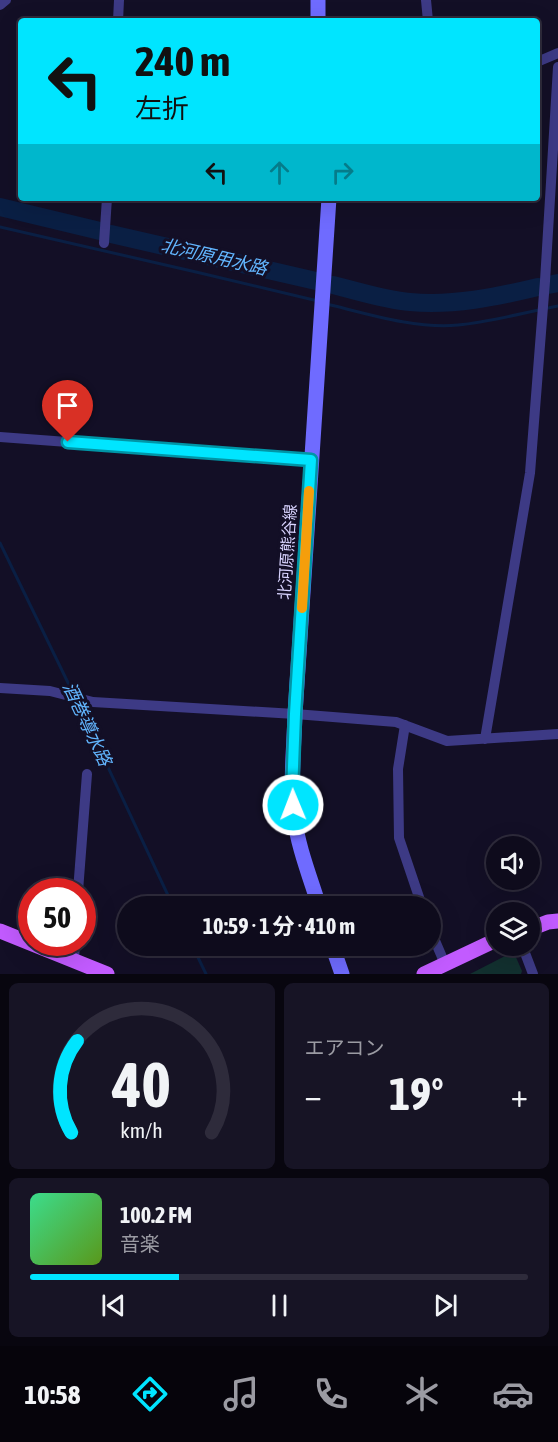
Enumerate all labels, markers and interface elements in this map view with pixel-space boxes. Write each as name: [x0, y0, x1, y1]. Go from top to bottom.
text: 240 m: [135, 37, 230, 85]
icon: left: [36, 42, 114, 120]
text: 左折: [135, 93, 189, 124]
icon: left: [200, 156, 233, 189]
icon: ahead: [263, 156, 296, 189]
icon: right: [326, 156, 359, 189]
water label: 北河原用水路: [159, 234, 271, 279]
pin: [42, 380, 93, 442]
icon: arrive: [51, 389, 84, 422]
street label: 北河原熊谷線: [275, 503, 299, 601]
water label: 酒巻導水路: [59, 679, 117, 771]
position arrow: [261, 773, 325, 837]
map controls: [486, 836, 540, 956]
button: sound: [486, 836, 540, 890]
speed limit sign: 50: [18, 878, 96, 956]
button: layers: [486, 902, 540, 956]
text: 10:59 · 1 分 · 410 m: [203, 913, 355, 939]
text: エアコン: [305, 1036, 385, 1059]
text: 40: [111, 1049, 171, 1120]
text: 19°: [389, 1068, 444, 1120]
text: −: [305, 1076, 322, 1114]
text: +: [511, 1076, 528, 1114]
text: km/h: [120, 1118, 163, 1143]
text: 100.2 FM: [120, 1202, 192, 1228]
text: 音楽: [120, 1232, 160, 1255]
icon: previous: [97, 1289, 130, 1322]
icon: pause: [263, 1289, 296, 1322]
icon: next: [429, 1289, 462, 1322]
icon: directions: [129, 1373, 171, 1415]
icon: music: [220, 1373, 262, 1415]
icon: phone: [310, 1373, 352, 1415]
icon: climate: [401, 1373, 443, 1415]
icon: car: [492, 1373, 534, 1415]
text: 10:58: [24, 1379, 80, 1410]

